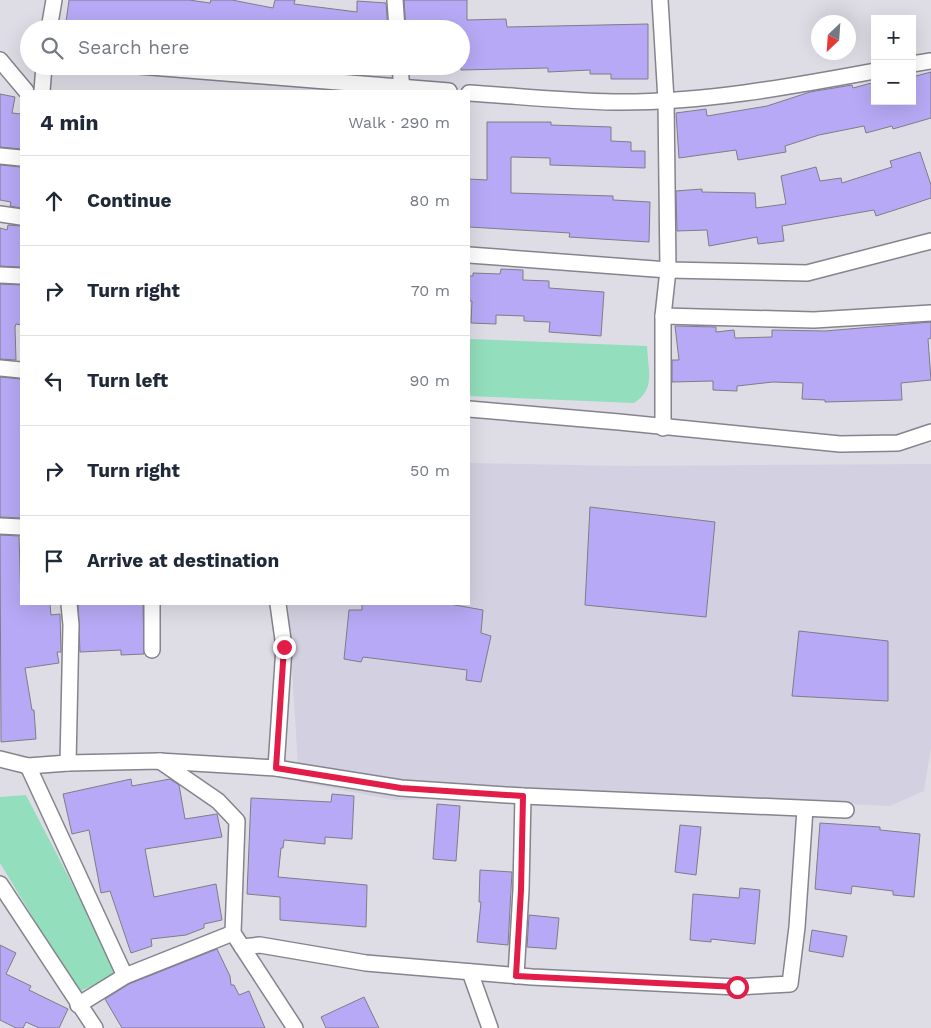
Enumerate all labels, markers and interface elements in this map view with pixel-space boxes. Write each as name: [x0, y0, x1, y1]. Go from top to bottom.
north arrow: [811, 15, 856, 60]
map controls: [871, 15, 916, 105]
button: +: [871, 15, 916, 60]
search box: [20, 20, 470, 75]
icon: search: [38, 34, 66, 62]
text: Search here: [78, 36, 189, 59]
button: −: [871, 60, 916, 105]
text: 4 min: [40, 110, 98, 135]
text: Walk · 290 m: [348, 113, 450, 132]
icon: ahead: [40, 187, 68, 215]
text: Continue: [87, 189, 171, 212]
text: 80 m: [409, 191, 450, 210]
icon: right: [40, 277, 68, 305]
text: Turn right: [87, 279, 180, 302]
text: 70 m: [411, 281, 450, 300]
icon: left: [40, 367, 68, 395]
text: Turn left: [87, 369, 168, 392]
text: 90 m: [409, 371, 450, 390]
icon: right: [40, 457, 68, 485]
text: Turn right: [87, 459, 180, 482]
text: 50 m: [410, 461, 450, 480]
icon: arrive: [40, 547, 68, 575]
text: Arrive at destination: [87, 549, 279, 572]
route end: [273, 636, 296, 659]
route start: [726, 976, 749, 999]

